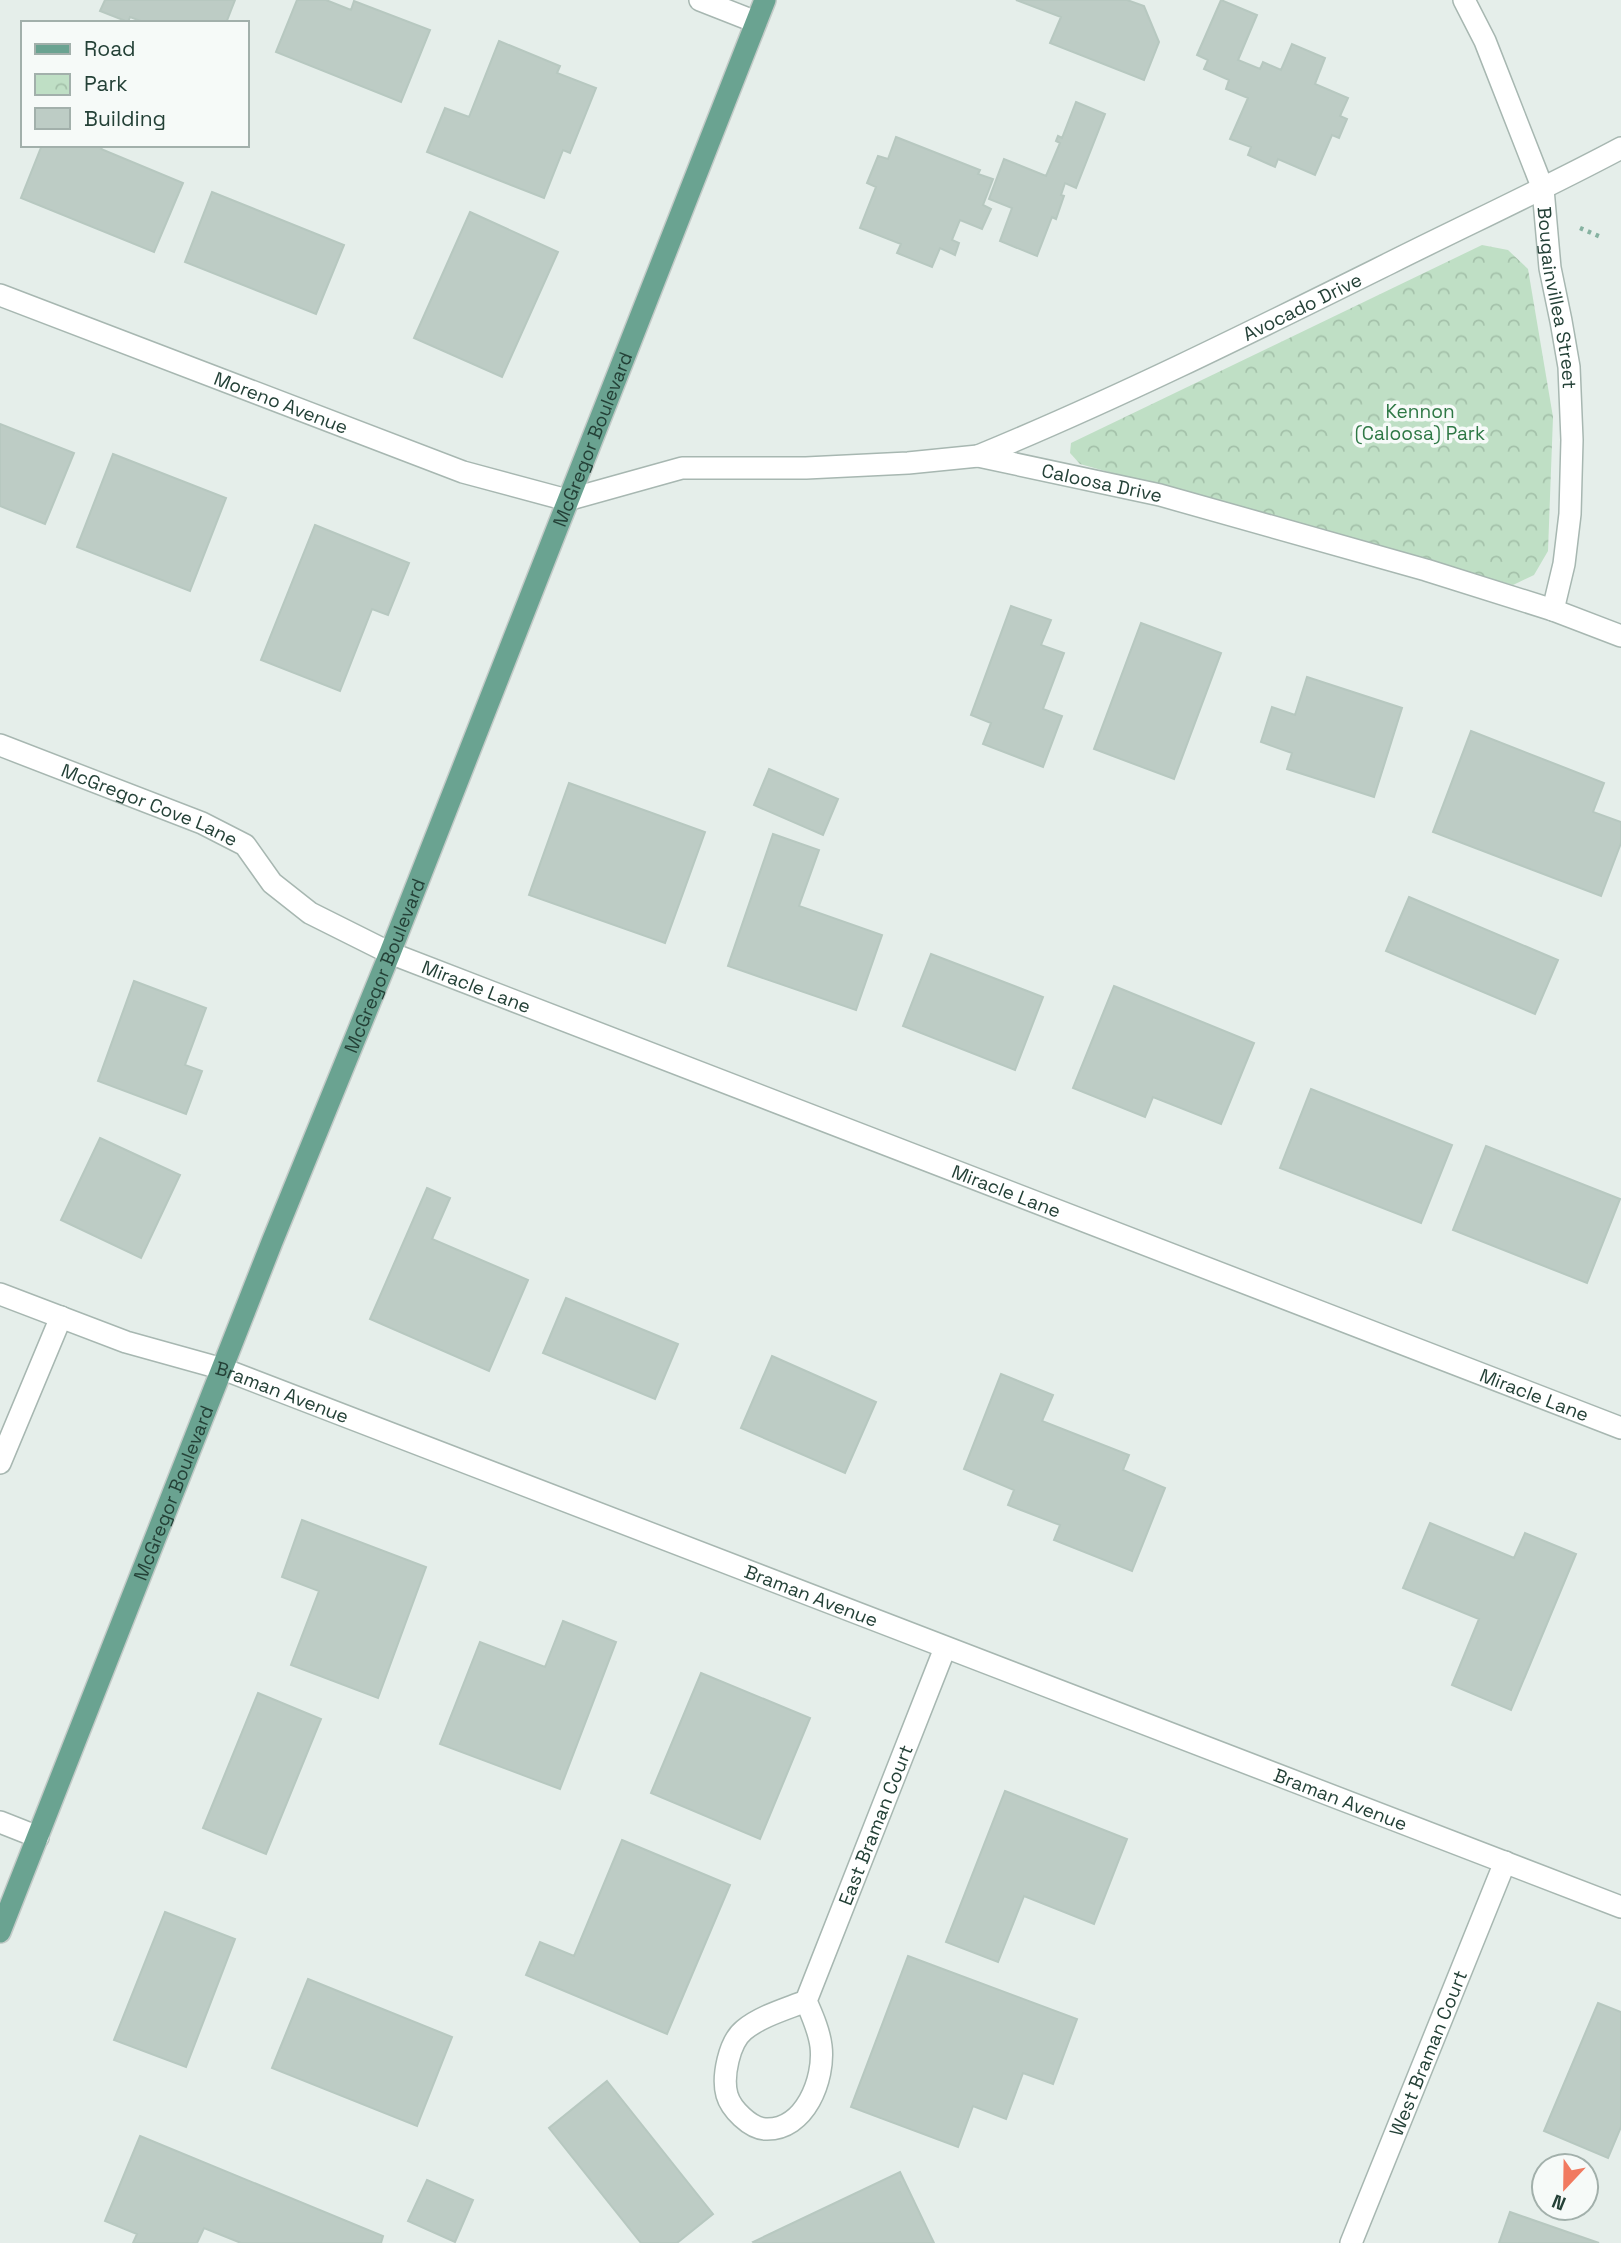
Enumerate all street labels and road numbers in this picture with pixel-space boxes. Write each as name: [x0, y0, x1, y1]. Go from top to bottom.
street label: Bougainvillea Street: [1532, 206, 1582, 390]
street label: Avocado Drive: [1238, 267, 1366, 346]
street label: McGregor Boulevard: [547, 348, 638, 530]
street label: Moreno Avenue: [211, 366, 352, 439]
street label: Caloosa Drive: [1039, 457, 1165, 508]
street label: McGregor Cove Lane: [58, 757, 242, 852]
street label: McGregor Boulevard: [338, 875, 431, 1057]
street label: Miracle Lane: [418, 954, 535, 1019]
street label: Miracle Lane: [948, 1158, 1065, 1223]
street label: Braman Avenue: [213, 1355, 353, 1429]
street label: Miracle Lane: [1476, 1362, 1593, 1427]
street label: McGregor Boulevard: [127, 1402, 219, 1584]
street label: Braman Avenue: [741, 1558, 882, 1632]
street label: East Braman Court: [832, 1741, 918, 1909]
street label: Braman Avenue: [1270, 1762, 1411, 1836]
street label: West Braman Court: [1383, 1966, 1473, 2140]

